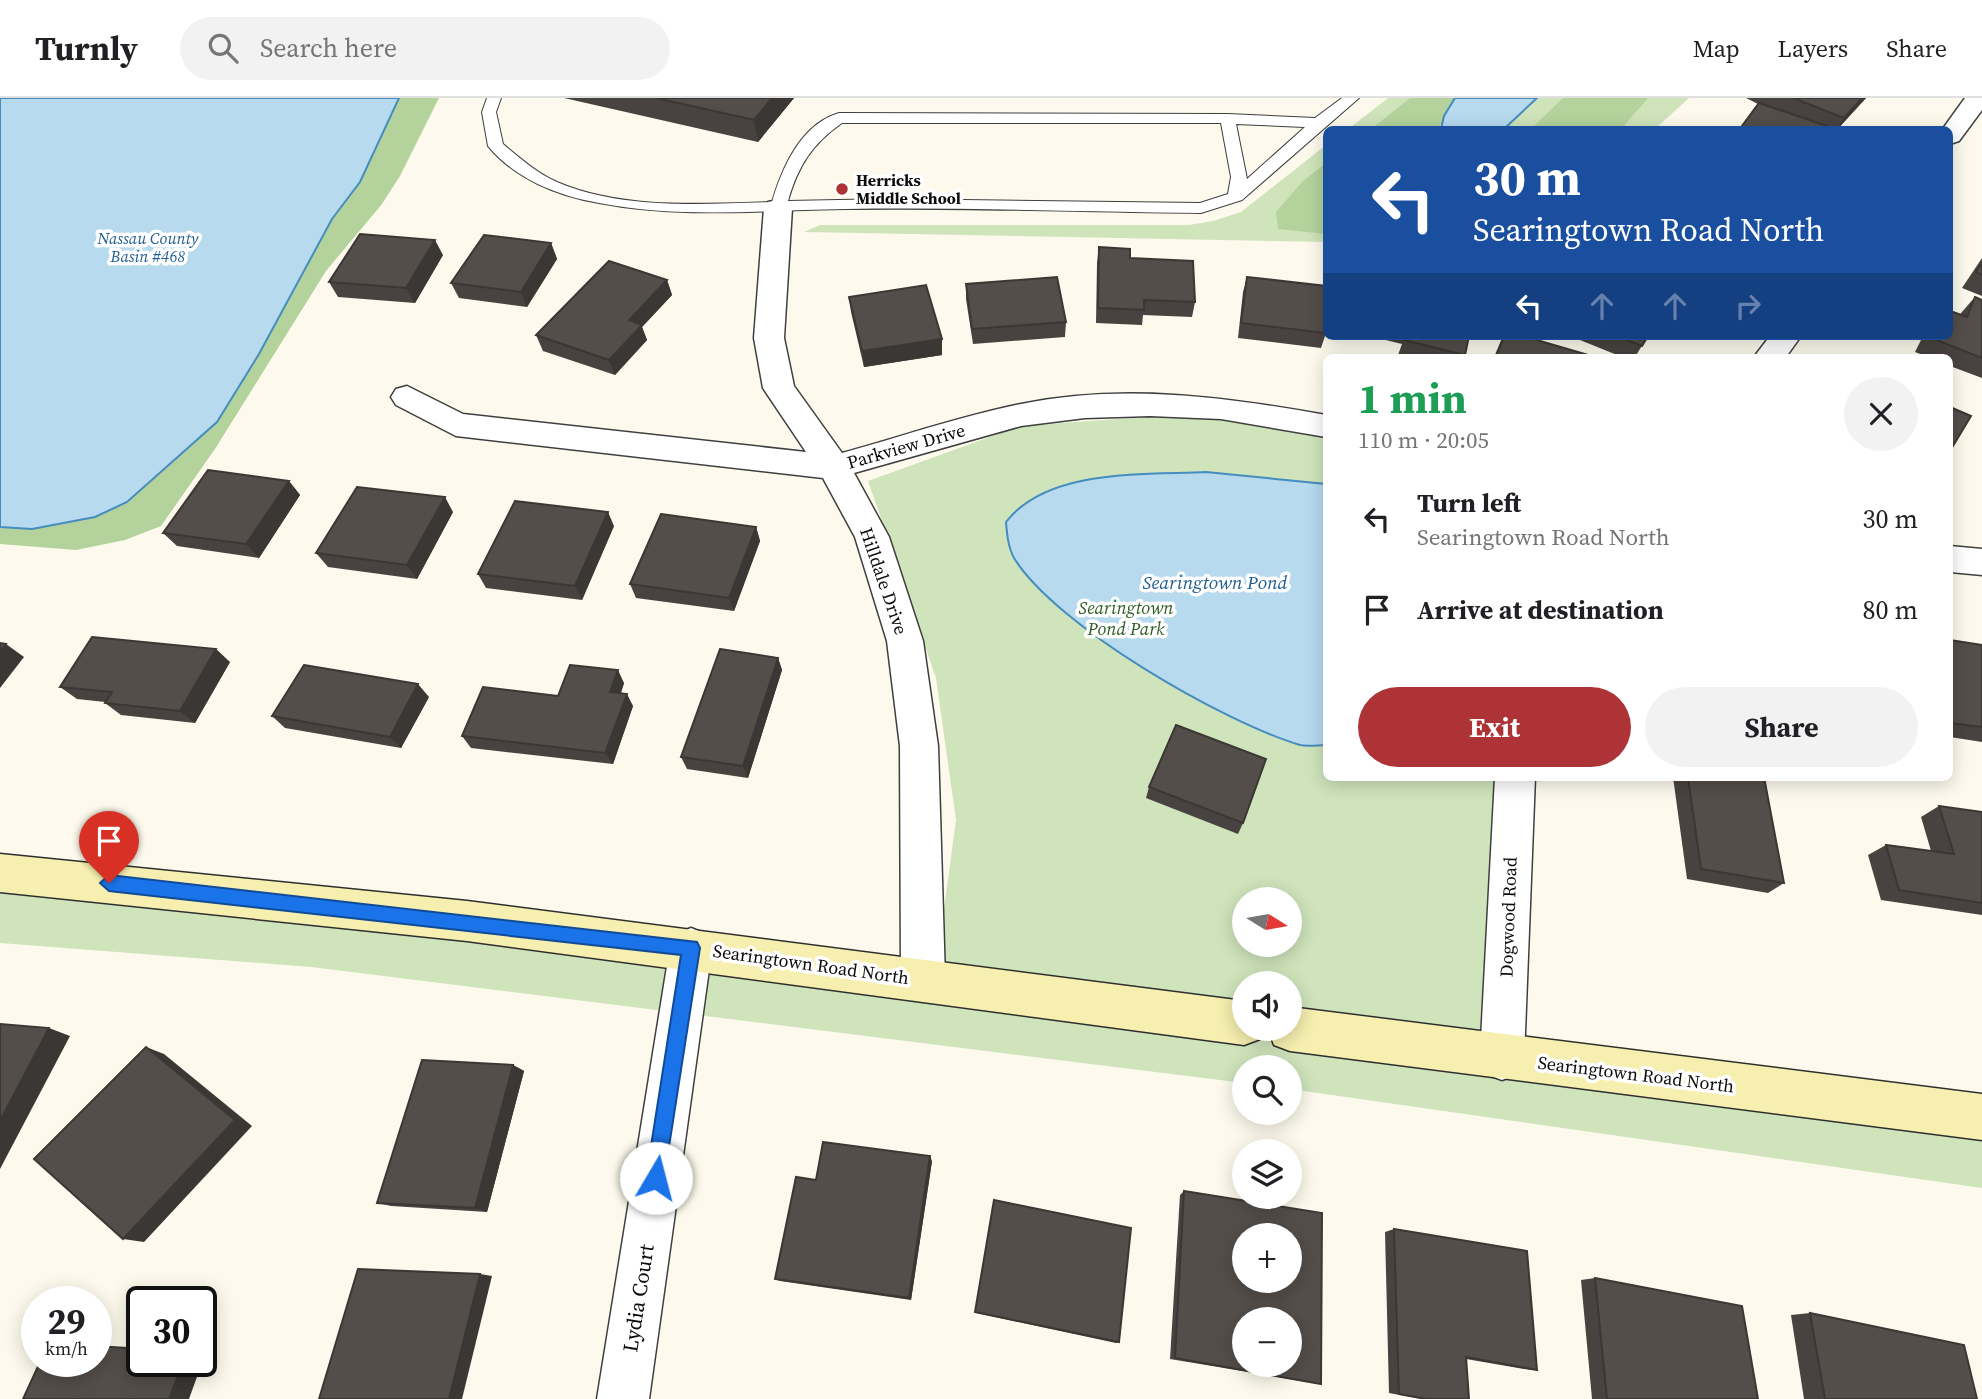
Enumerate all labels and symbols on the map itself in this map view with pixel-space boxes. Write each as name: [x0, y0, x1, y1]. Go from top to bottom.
place label: Herricks Middle School: [856, 169, 961, 209]
marker: Herricks Middle School: [834, 181, 850, 197]
water label: Nassau County Basin #468: [97, 227, 199, 267]
street label: Parkview Drive: [844, 417, 968, 475]
street label: Hilldale Drive: [854, 524, 914, 638]
water label: Searingtown Pond: [1142, 569, 1288, 595]
park label: Searingtown Pond Park: [1079, 595, 1173, 641]
pin: [79, 811, 139, 883]
street label: Dogwood Road: [1493, 856, 1523, 978]
north arrow: [1232, 887, 1302, 957]
street label: Searingtown Road North: [711, 938, 911, 990]
street label: Searingtown Road North: [1536, 1050, 1736, 1098]
position arrow: [619, 1141, 693, 1215]
street label: Lydia Court: [615, 1242, 661, 1354]
speed limit sign: 30: [126, 1286, 217, 1377]

